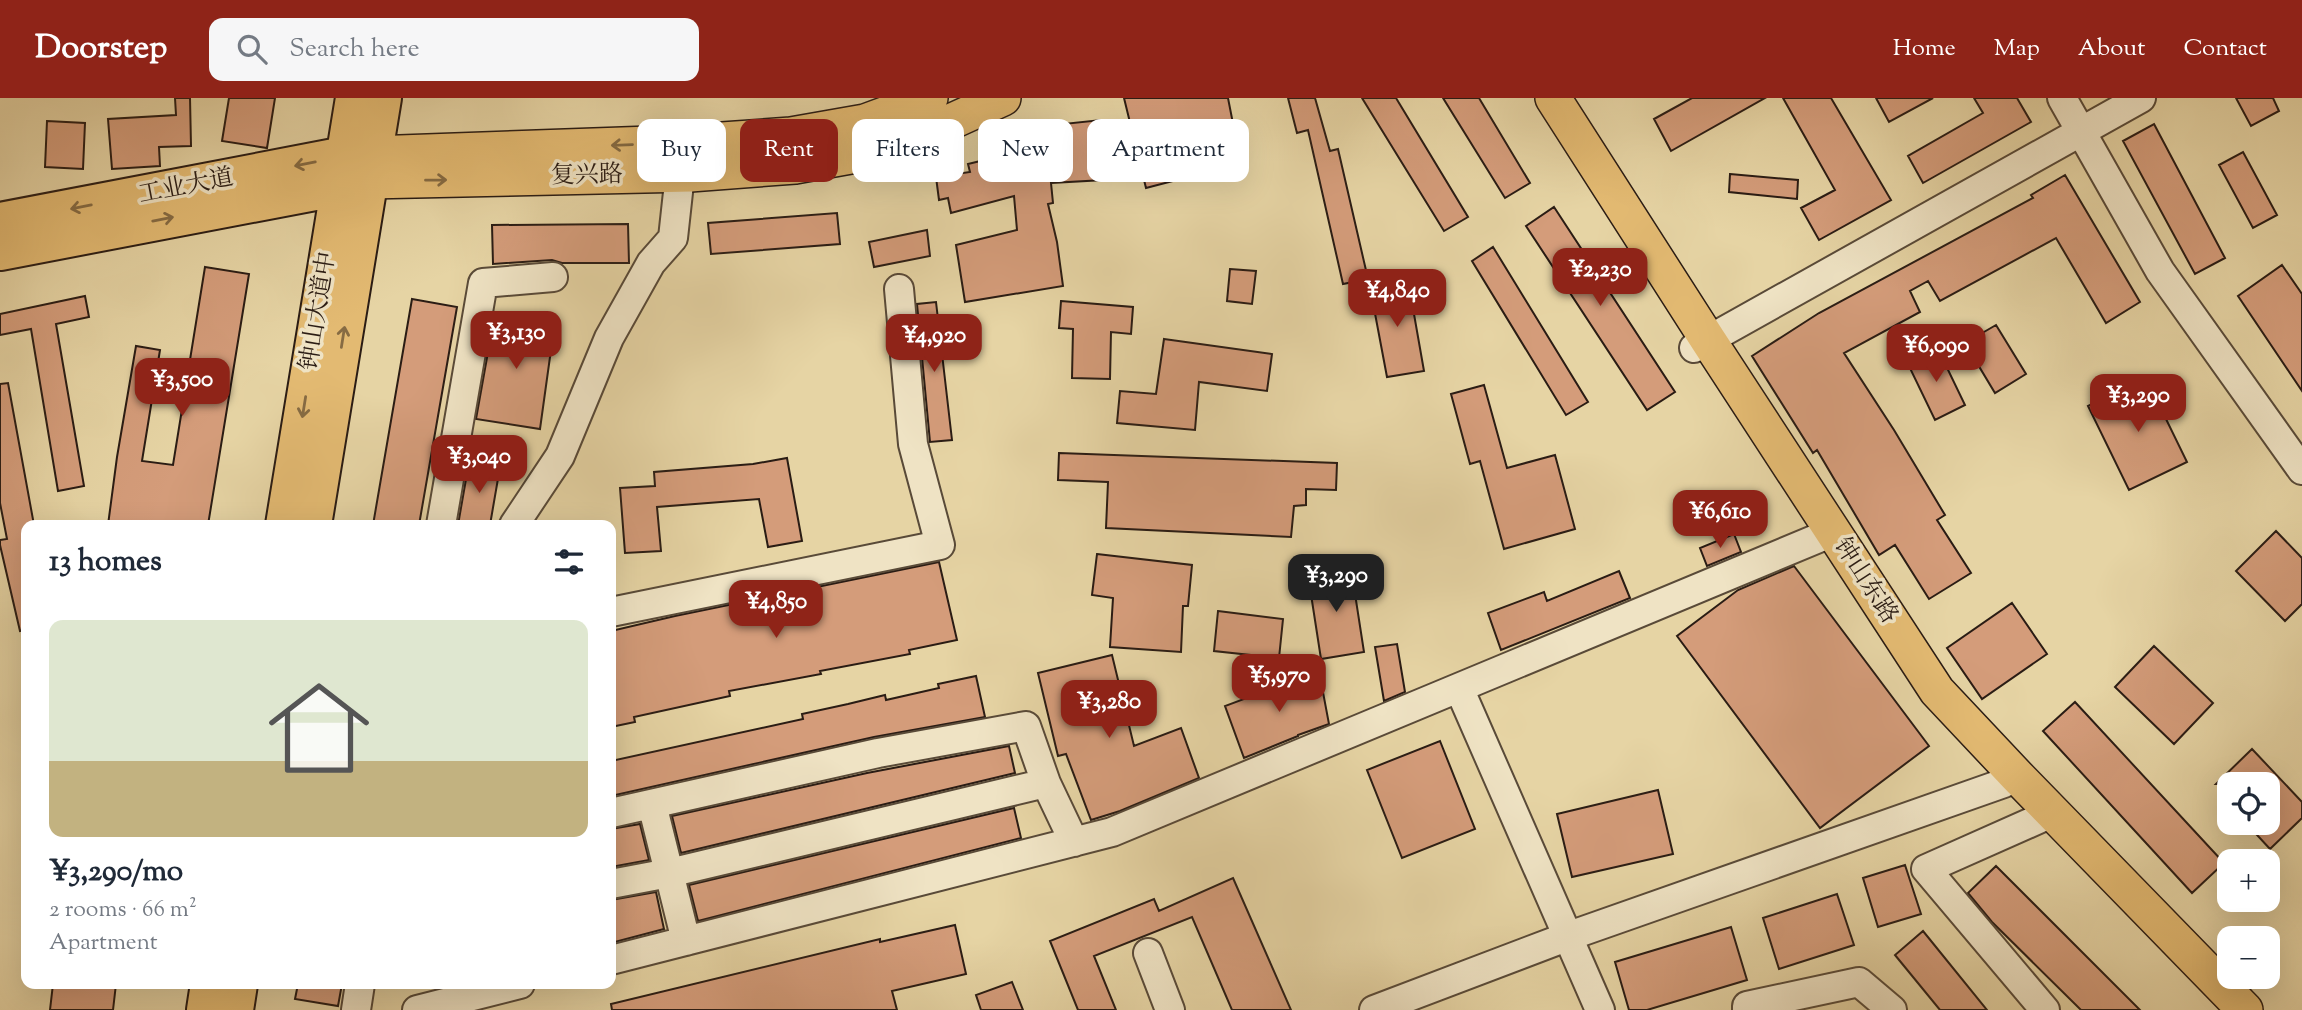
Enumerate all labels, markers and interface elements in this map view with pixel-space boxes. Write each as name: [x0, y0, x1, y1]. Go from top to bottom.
search box: [209, 18, 699, 81]
text: Doorstep: [35, 25, 167, 73]
icon: search: [233, 30, 271, 68]
text: Search here: [289, 31, 420, 68]
text: Home: [1893, 32, 1956, 66]
text: Map: [1994, 32, 2040, 66]
text: About: [2078, 32, 2145, 66]
text: Contact: [2183, 32, 2267, 66]
chip: Buy: [637, 119, 726, 182]
chip: Rent: [740, 119, 838, 182]
chip: Filters: [852, 119, 964, 182]
chip: New: [978, 119, 1073, 182]
chip: Apartment: [1087, 119, 1249, 182]
one-way arrow: [611, 139, 634, 152]
one-way arrow: [294, 158, 317, 171]
street label: 复兴路: [551, 158, 623, 194]
street label: 工业大道: [136, 161, 236, 213]
one-way arrow: [425, 173, 448, 186]
one-way arrow: [70, 200, 93, 214]
one-way arrow: [151, 212, 174, 226]
pin: ¥2,230: [1543, 248, 1657, 308]
street label: 钟山大道中: [293, 249, 345, 373]
text: ¥2,230: [1568, 254, 1632, 287]
pin: ¥4,840: [1340, 270, 1454, 329]
text: ¥4,840: [1364, 275, 1430, 308]
pin: ¥3,130: [459, 312, 573, 371]
pin: ¥4,920: [877, 314, 991, 374]
text: ¥3,130: [487, 317, 545, 350]
text: ¥4,920: [902, 320, 966, 353]
pin: ¥6,090: [1879, 324, 1993, 384]
one-way arrow: [337, 326, 350, 349]
text: ¥6,090: [1903, 330, 1969, 363]
pin: ¥3,500: [125, 358, 239, 418]
text: ¥3,500: [151, 364, 213, 397]
pin: ¥3,290: [2081, 374, 2195, 434]
text: ¥3,290: [2106, 380, 2170, 413]
one-way arrow: [297, 395, 310, 418]
pin: ¥3,040: [422, 436, 536, 495]
text: ¥3,040: [447, 441, 511, 474]
pin: ¥6,610: [1663, 490, 1777, 550]
text: ¥6,610: [1689, 496, 1751, 529]
street label: 钟山东路: [1825, 531, 1905, 631]
text: 13 homes: [49, 541, 162, 584]
icon: filters: [550, 543, 588, 581]
pin: ¥3,290: [1279, 554, 1393, 614]
text: ¥3,290: [1304, 560, 1368, 593]
pin: ¥4,850: [719, 580, 833, 640]
text: ¥4,850: [745, 586, 807, 619]
pin: ¥5,970: [1222, 654, 1336, 714]
text: ¥5,970: [1248, 660, 1310, 693]
icon: home: [256, 665, 382, 791]
pin: ¥3,280: [1052, 680, 1166, 740]
text: ¥3,280: [1077, 686, 1141, 719]
map controls: [2217, 772, 2280, 989]
button: locate: [2217, 772, 2280, 835]
button: +: [2217, 849, 2280, 912]
text: ¥3,290/mo: [49, 851, 183, 894]
text: 2 rooms · 66 m²: [49, 894, 197, 927]
button: −: [2217, 926, 2280, 989]
text: Apartment: [49, 927, 158, 960]

